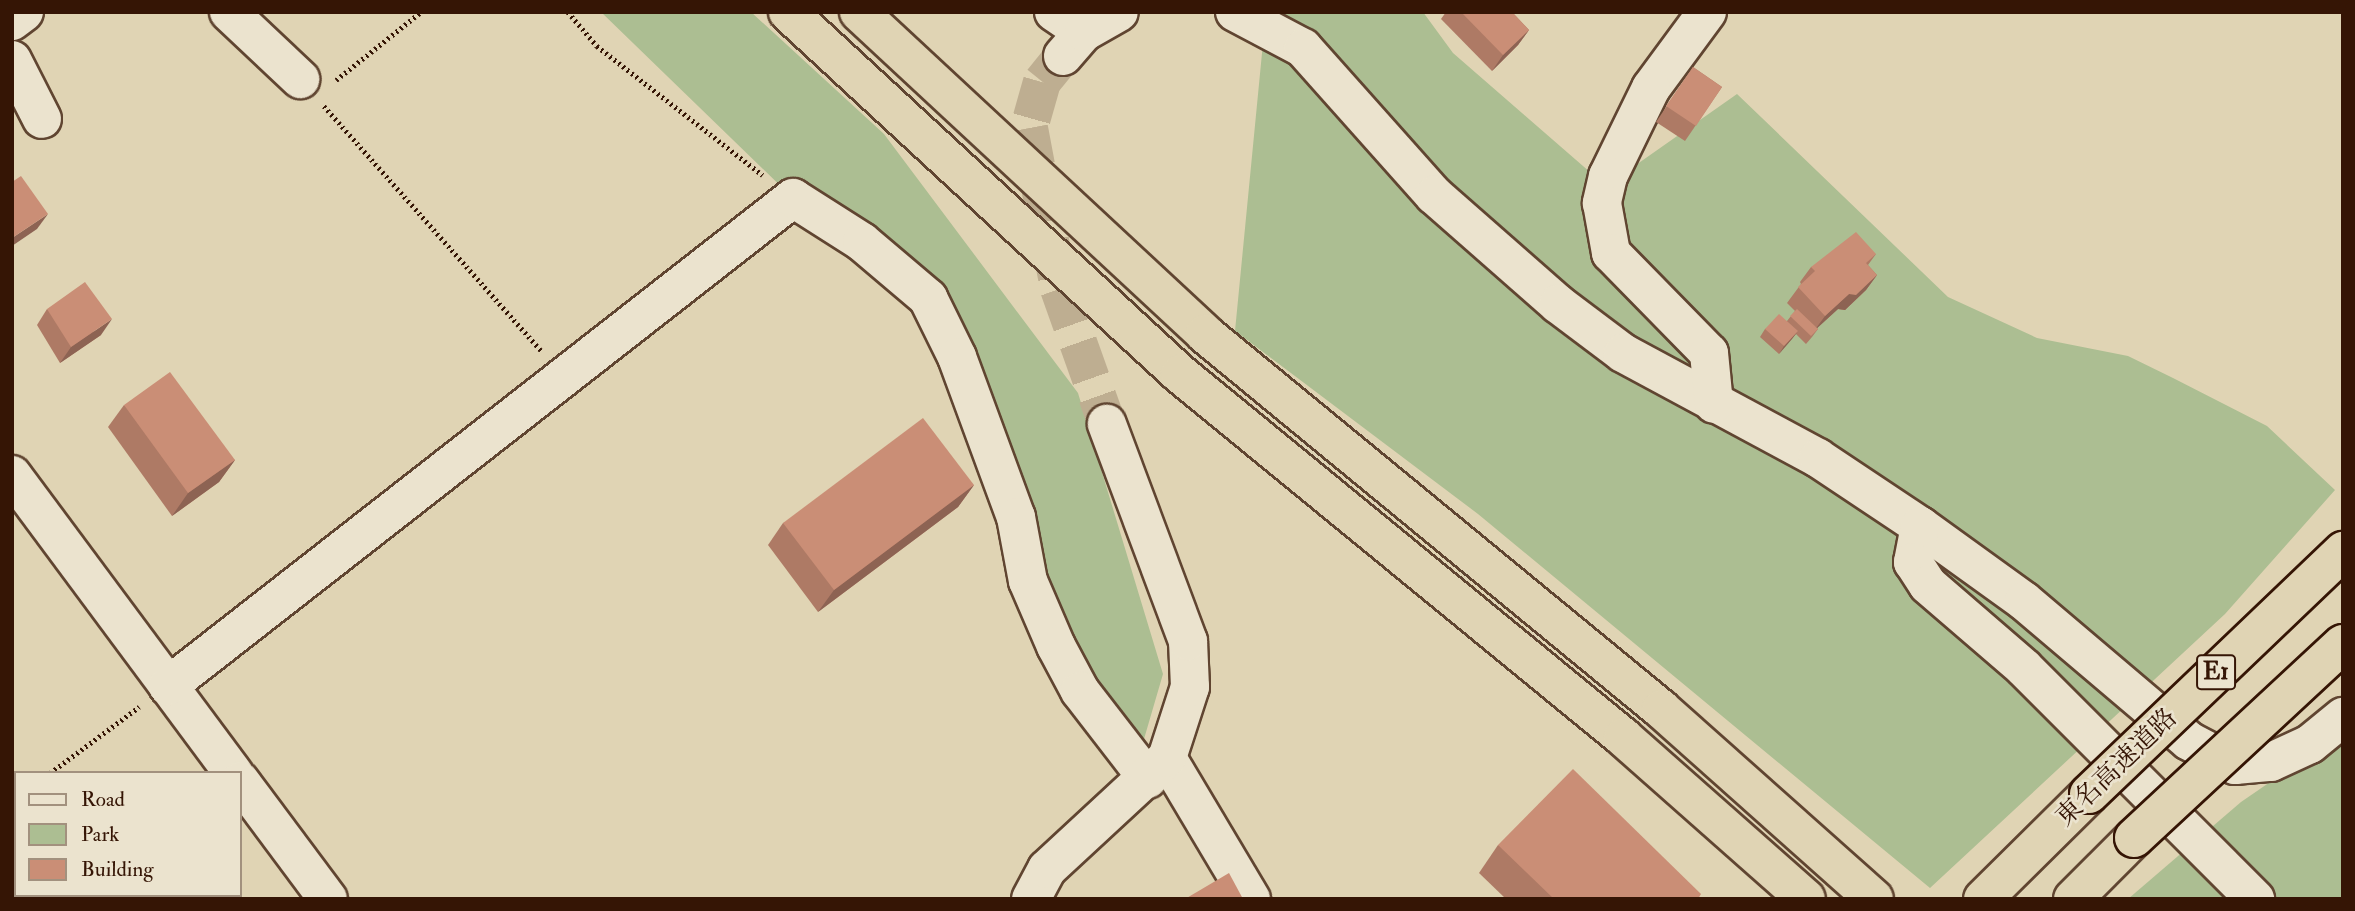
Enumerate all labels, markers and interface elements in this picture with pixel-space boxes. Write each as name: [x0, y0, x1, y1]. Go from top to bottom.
road number: E1: [2195, 652, 2237, 692]
street label: 東名高速道路: [2050, 703, 2184, 833]
legend: [14, 771, 242, 897]
text: Road: [81, 786, 125, 813]
text: Park: [81, 821, 119, 848]
text: Building: [81, 856, 154, 883]

